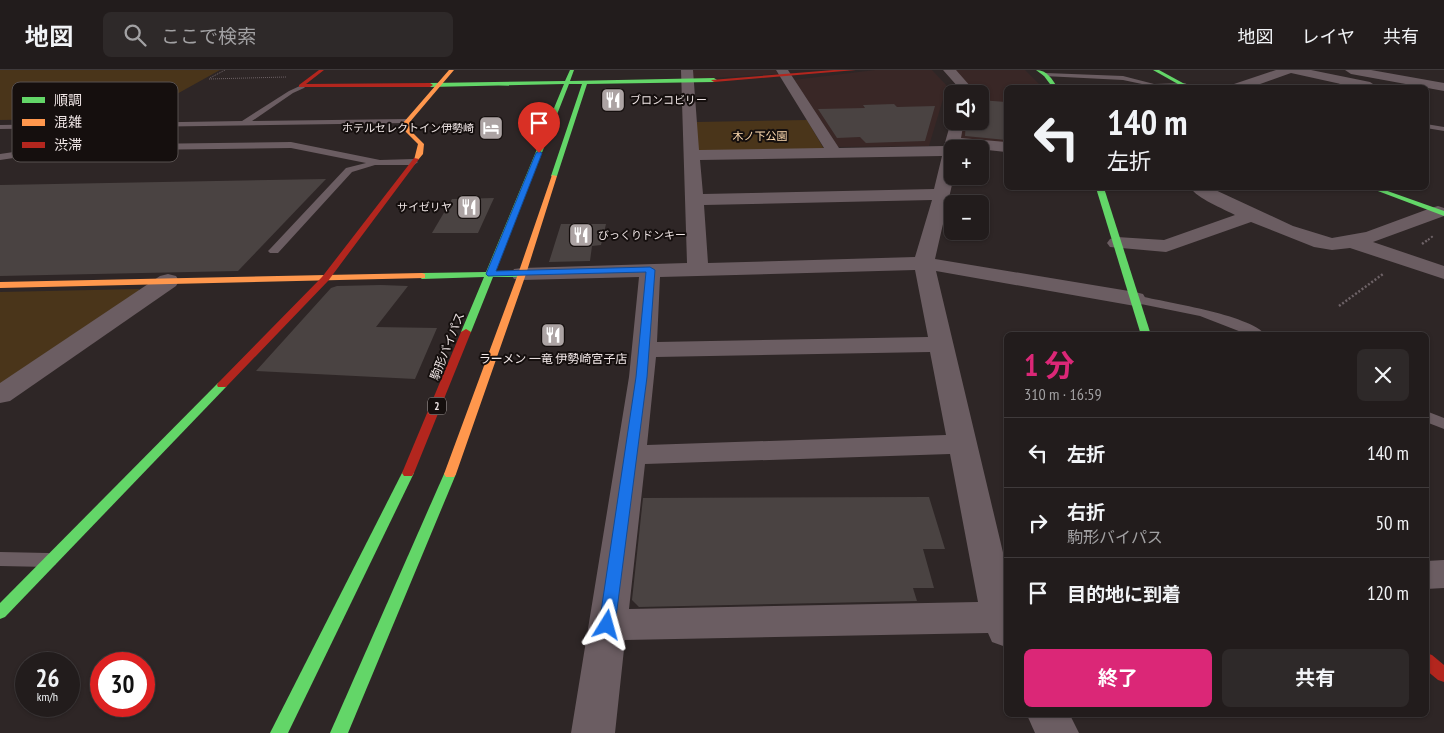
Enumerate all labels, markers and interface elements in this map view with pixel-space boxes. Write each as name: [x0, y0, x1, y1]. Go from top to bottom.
search box: [103, 12, 453, 57]
text: 地図: [25, 21, 73, 52]
icon: search: [121, 21, 149, 49]
text: ここで検索: [161, 24, 256, 48]
text: 地図: [1238, 25, 1274, 48]
text: レイヤ: [1302, 25, 1355, 48]
text: 共有: [1383, 25, 1419, 48]
legend: [12, 82, 178, 162]
map controls: [944, 85, 989, 240]
button: sound: [944, 85, 989, 130]
restaurant icon: ブロンコビリー: [600, 87, 626, 113]
text: 順調: [54, 91, 82, 109]
place label: ブロンコビリー: [630, 93, 707, 107]
text: 140 m: [1107, 99, 1188, 145]
pin: [518, 102, 560, 153]
icon: left: [1024, 105, 1089, 170]
icon: arrive: [525, 109, 553, 137]
text: 混雑: [54, 113, 82, 131]
hotel icon: ホテルセレクトイン伊勢崎: [478, 115, 504, 141]
place label: ホテルセレクトイン伊勢崎: [342, 121, 474, 135]
park label: 木ノ下公園: [733, 129, 788, 143]
text: 渋滞: [54, 136, 82, 154]
button: +: [944, 140, 989, 185]
text: 左折: [1107, 147, 1151, 175]
restaurant icon: サイゼリヤ: [456, 194, 482, 220]
button: −: [944, 195, 989, 240]
place label: サイゼリヤ: [397, 200, 452, 214]
restaurant icon: びっくりドンキー: [568, 222, 594, 248]
place label: びっくりドンキー: [598, 228, 686, 242]
street label: 駒形バイパス: [427, 310, 467, 382]
restaurant icon: ラーメン 一竜 伊勢崎宮子店: [540, 322, 566, 348]
text: 1 分: [1024, 345, 1075, 384]
button: close: [1357, 349, 1409, 401]
place label: ラーメン 一竜 伊勢崎宮子店: [479, 351, 627, 366]
text: 310 m · 16:59: [1024, 384, 1102, 404]
road number: 2: [428, 398, 446, 414]
icon: left: [1024, 439, 1052, 467]
text: 140 m: [1367, 441, 1409, 465]
text: 左折: [1067, 442, 1105, 466]
text: 右折: [1067, 500, 1105, 524]
icon: right: [1024, 509, 1052, 537]
text: 50 m: [1376, 511, 1409, 535]
text: 駒形バイパス: [1067, 527, 1163, 547]
icon: arrive: [1024, 579, 1052, 607]
text: 120 m: [1367, 581, 1409, 605]
text: 目的地に到着: [1067, 582, 1181, 606]
position arrow: [580, 598, 632, 650]
button: 終了: [1024, 649, 1212, 707]
button: 共有: [1222, 649, 1409, 707]
speed limit sign: 30: [90, 652, 155, 717]
text: 26: [36, 662, 59, 694]
text: km/h: [37, 689, 58, 704]

